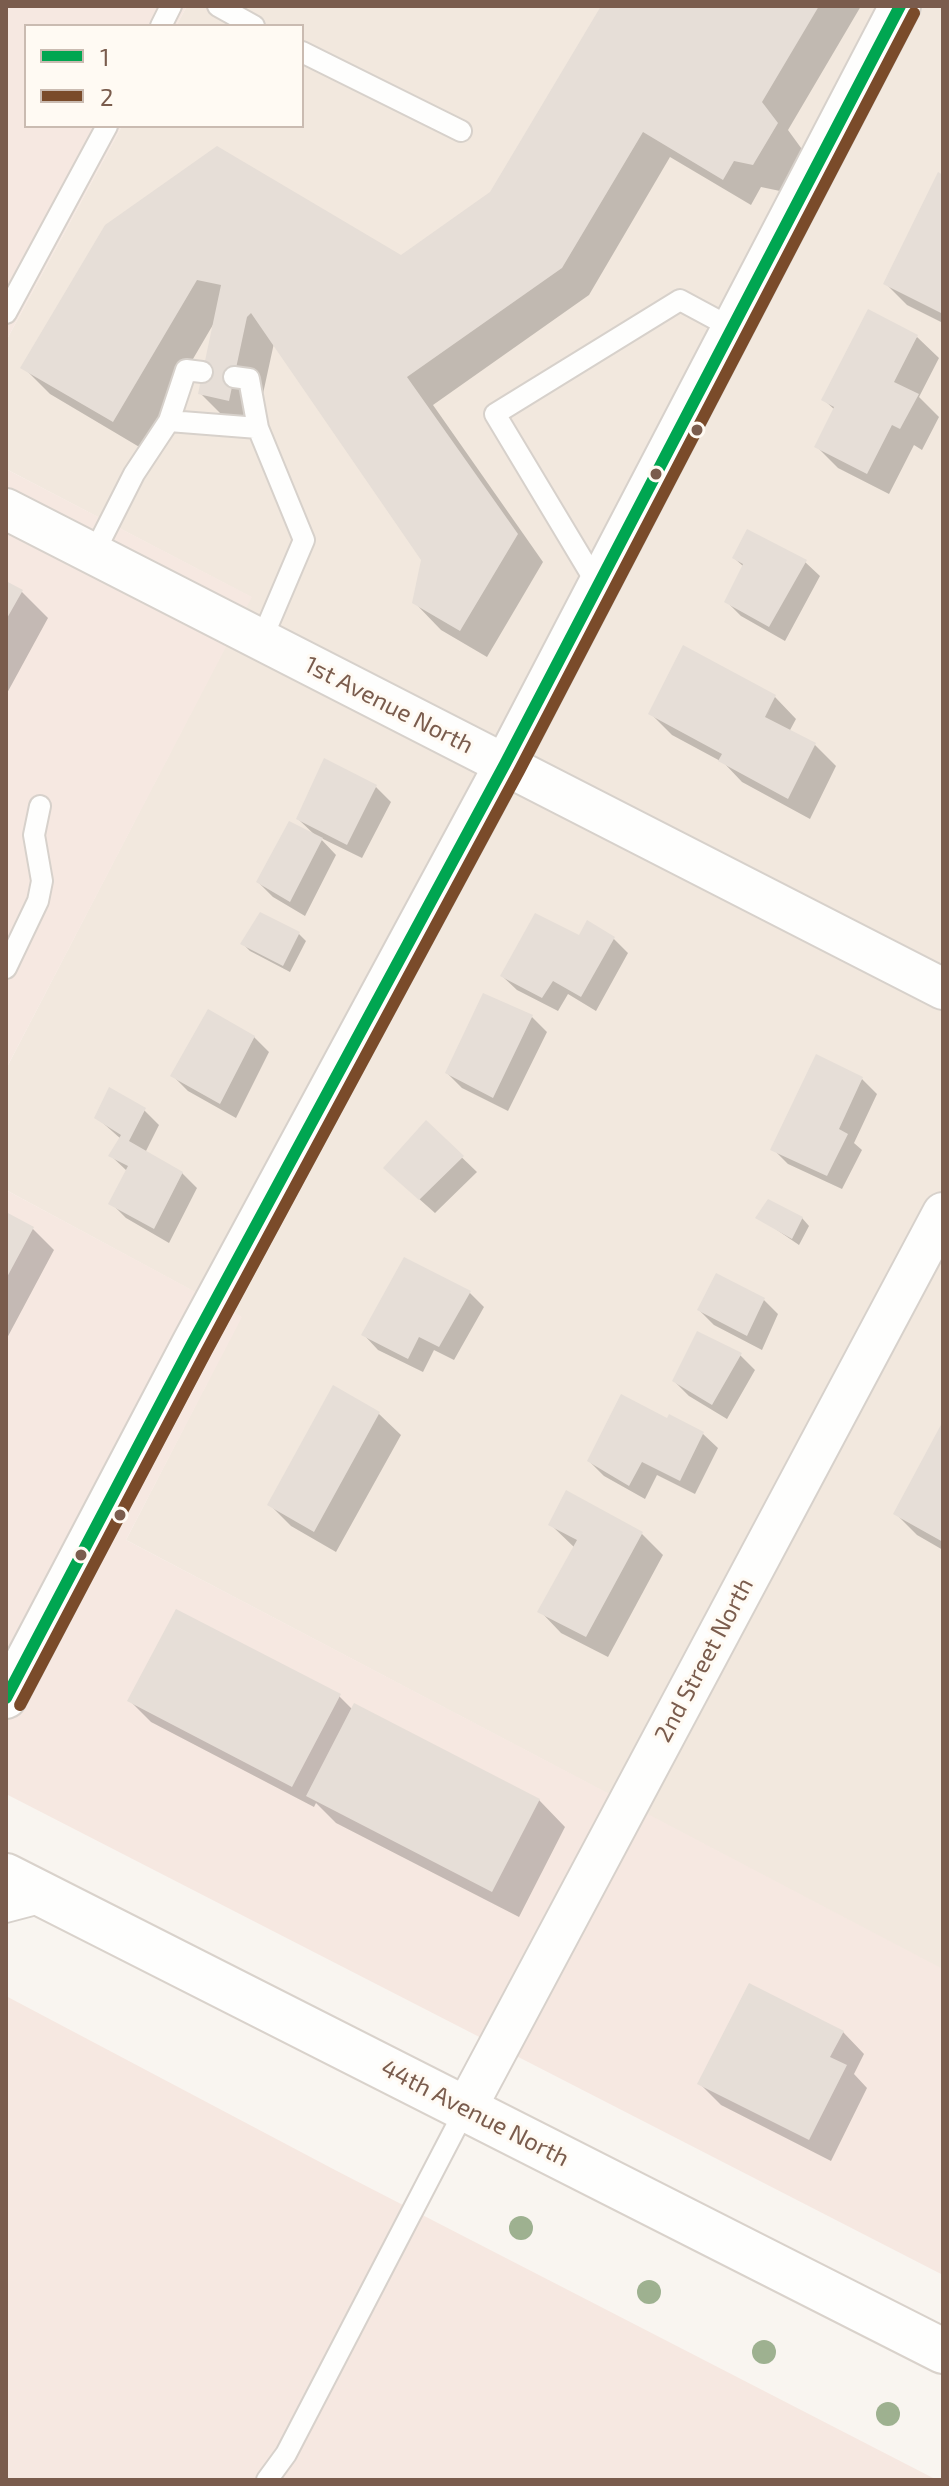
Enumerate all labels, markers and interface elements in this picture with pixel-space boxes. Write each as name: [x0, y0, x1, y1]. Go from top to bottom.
legend: [24, 24, 304, 128]
text: 1: [100, 42, 110, 71]
text: 2: [100, 82, 114, 111]
unlabelled marker: [689, 422, 705, 438]
unlabelled marker: [648, 466, 664, 482]
street label: 1st Avenue North: [300, 650, 478, 760]
unlabelled marker: [112, 1507, 128, 1523]
unlabelled marker: [73, 1547, 89, 1563]
street label: 2nd Street North: [649, 1573, 759, 1747]
street label: 44th Avenue North: [376, 2053, 574, 2173]

